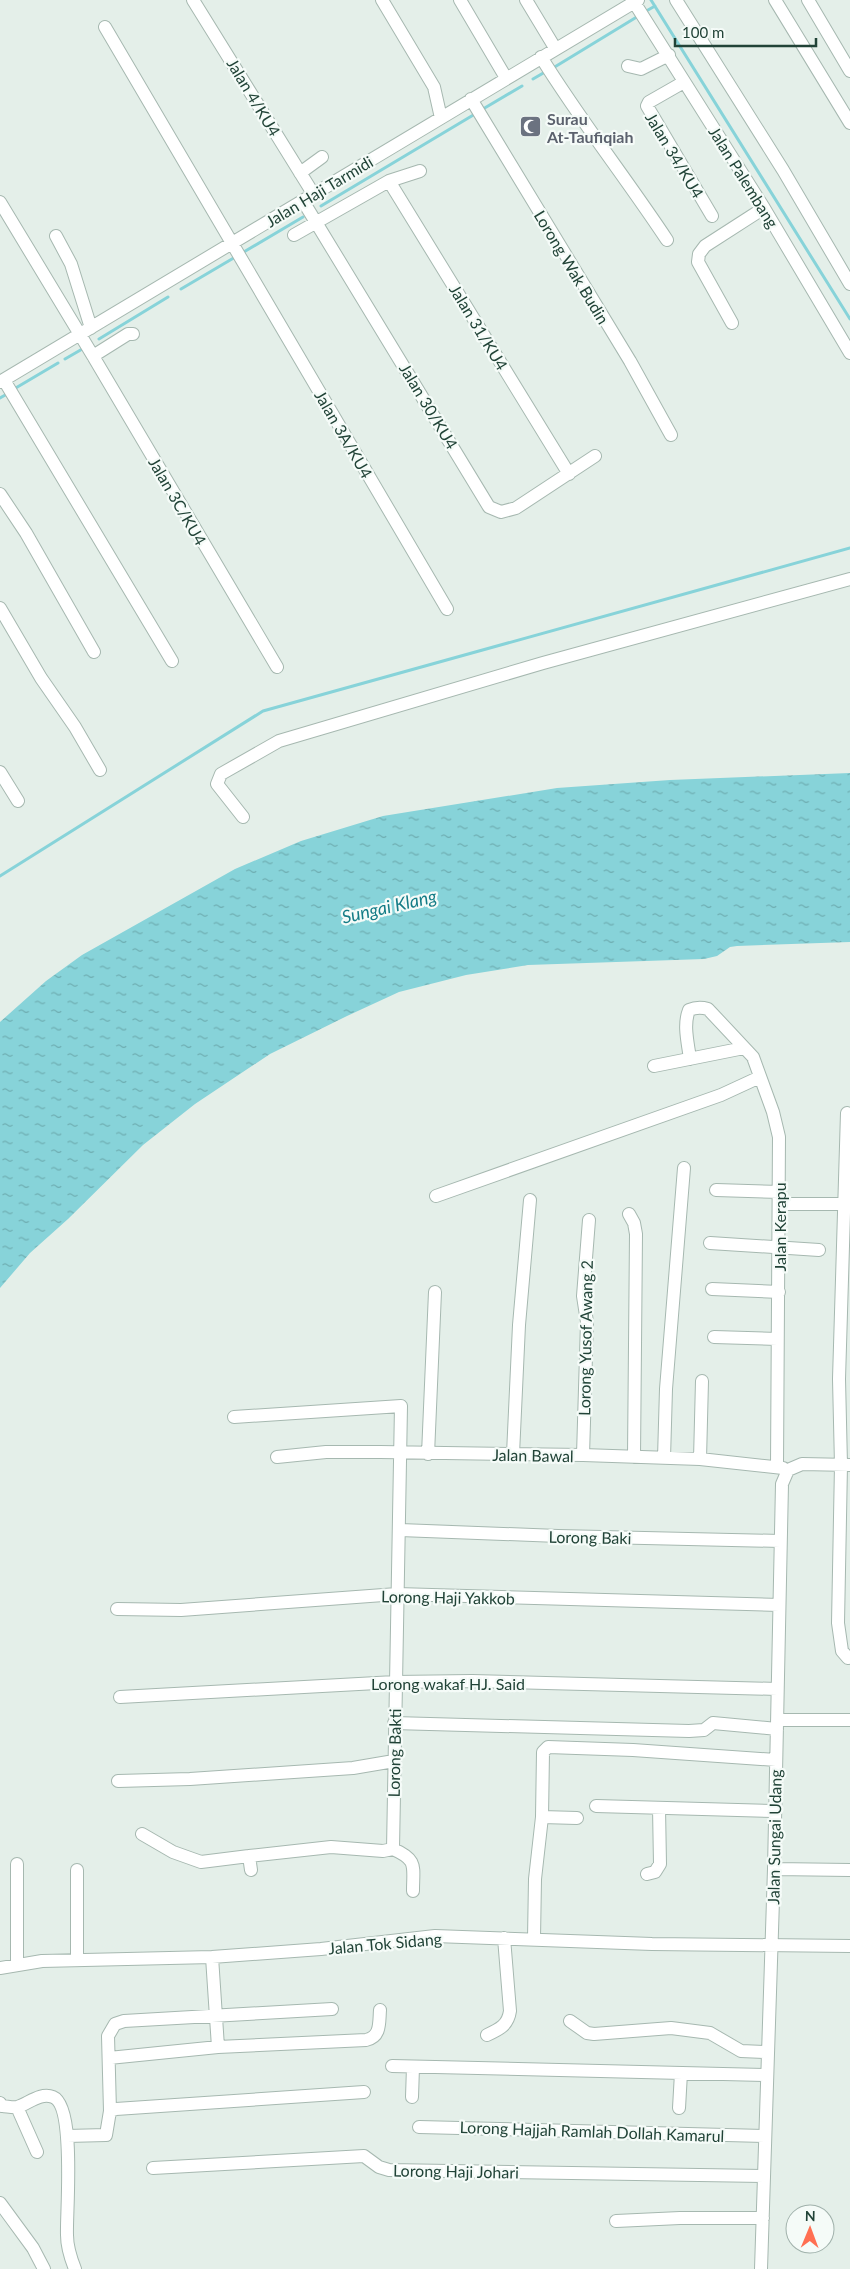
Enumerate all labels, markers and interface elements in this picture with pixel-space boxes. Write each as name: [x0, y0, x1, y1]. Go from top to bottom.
scale bar: [675, 15, 816, 47]
text: 100 m: [682, 23, 724, 41]
street label: Jalan 4/KU4: [223, 55, 285, 139]
place label: Surau At-Taufiqiah: [546, 109, 633, 146]
street label: Jalan 34/KU4: [642, 109, 708, 201]
mosque icon: Surau At-Taufiqiah: [519, 115, 543, 139]
street label: Jalan Palembang: [705, 123, 783, 231]
street label: Jalan Haji Tarmidi: [262, 152, 376, 230]
street label: Lorong Wak Budin: [531, 207, 613, 327]
street label: Jalan 31/KU4: [446, 281, 512, 373]
street label: Jalan 30/KU4: [396, 360, 462, 452]
street label: Jalan 3A/KU4: [311, 387, 377, 481]
street label: Jalan 3C/KU4: [145, 454, 211, 548]
water label: Sungai Klang: [339, 884, 439, 928]
street label: Jalan Kerapu: [770, 1182, 789, 1272]
street label: Lorong Yusof Awang 2: [574, 1260, 596, 1416]
street label: Jalan Bawal: [492, 1445, 574, 1465]
street label: Lorong Baki: [548, 1527, 632, 1547]
street label: Lorong Haji Yakkob: [381, 1586, 515, 1608]
street label: Lorong wakaf HJ. Said: [371, 1674, 525, 1693]
street label: Lorong Bakti: [384, 1708, 404, 1798]
street label: Jalan Sungai Udang: [763, 1769, 785, 1905]
street label: Jalan Tok Sidang: [327, 1929, 443, 1957]
street label: Lorong Hajjah Ramlah Dollah Kamarul: [459, 2117, 725, 2145]
street label: Lorong Haji Johari: [393, 2160, 519, 2182]
north arrow: [785, 2204, 835, 2254]
text: N: [805, 2207, 816, 2224]

